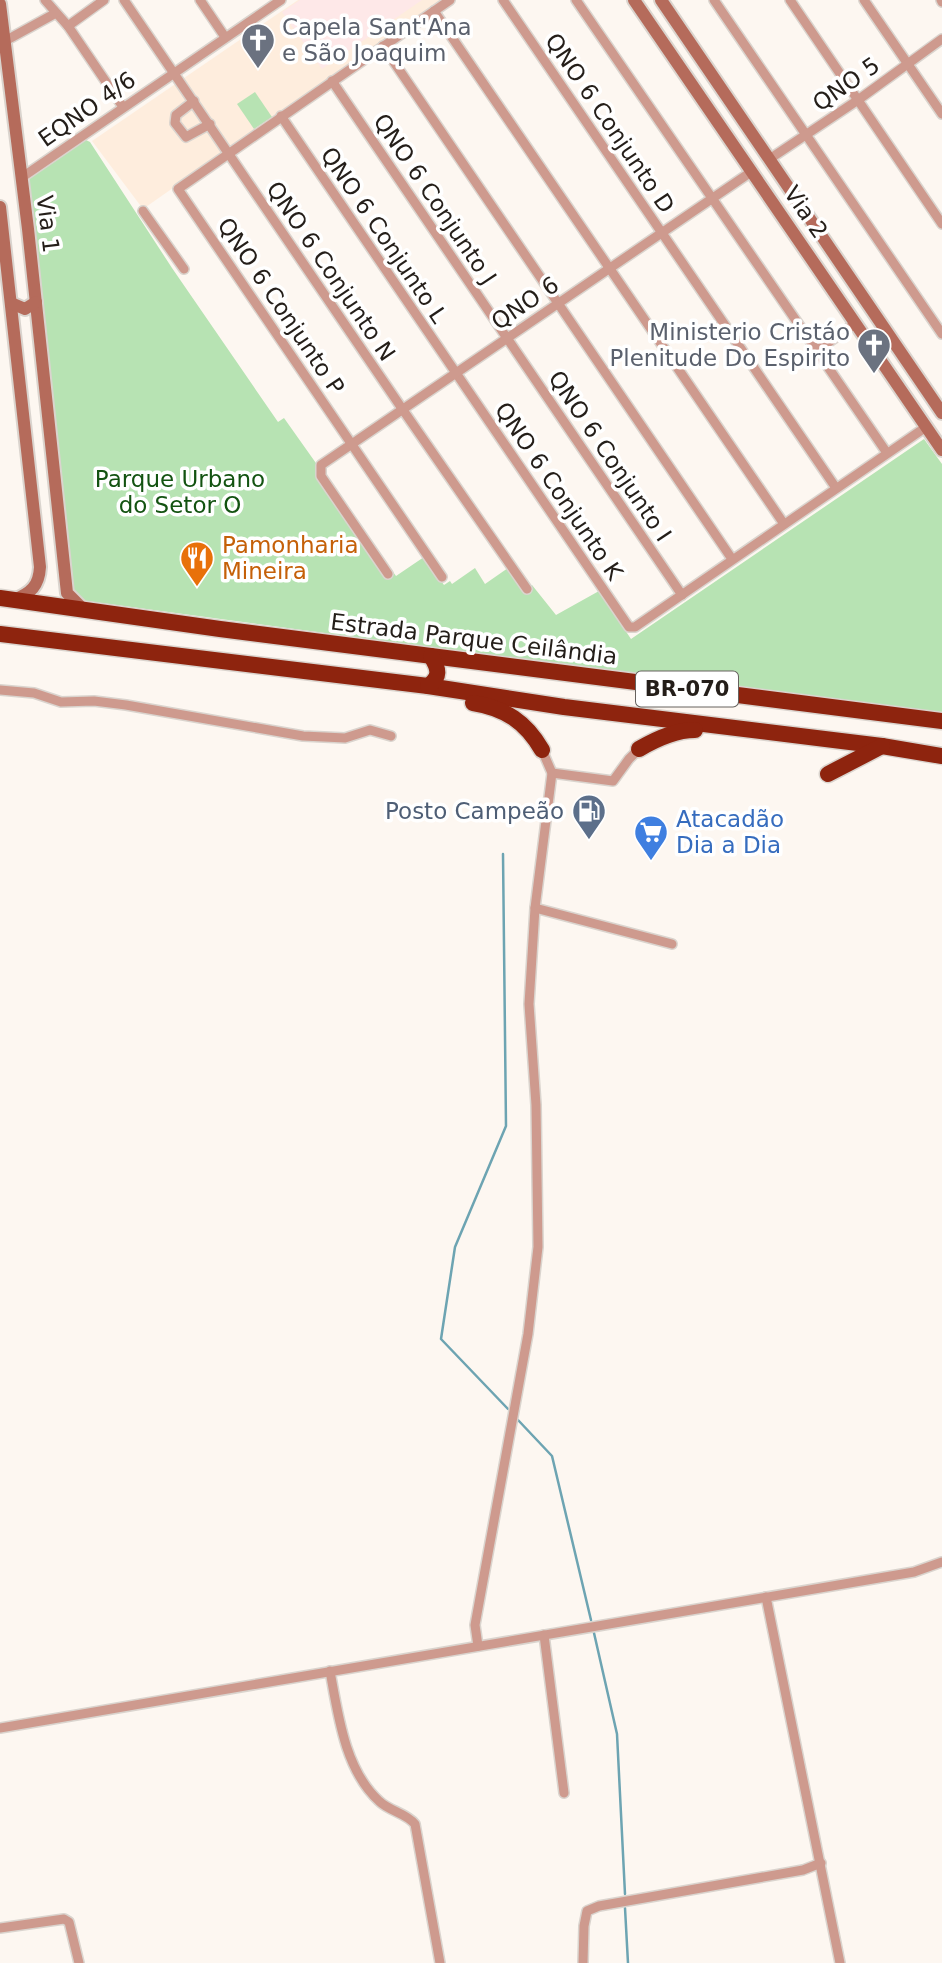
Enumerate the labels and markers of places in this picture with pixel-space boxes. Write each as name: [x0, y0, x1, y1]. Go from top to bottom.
place label: Capela Sant'Ana e São Joaquim: [282, 14, 472, 66]
church icon: Capela Sant'Ana e São Joaquim: [239, 21, 277, 70]
place label: Ministerio Cristáo Plenitude Do Espirito: [609, 319, 850, 371]
church icon: Ministerio Cristáo Plenitude Do Espirito: [855, 326, 893, 375]
place label: Pamonharia Mineira: [222, 532, 359, 584]
restaurant icon: Pamonharia Mineira: [178, 539, 216, 588]
fuel station icon: Posto Campeão: [570, 792, 608, 841]
place label: Posto Campeão: [385, 798, 564, 824]
place label: Atacadão Dia a Dia: [676, 806, 784, 858]
supermarket icon: Atacadão Dia a Dia: [632, 813, 670, 862]

